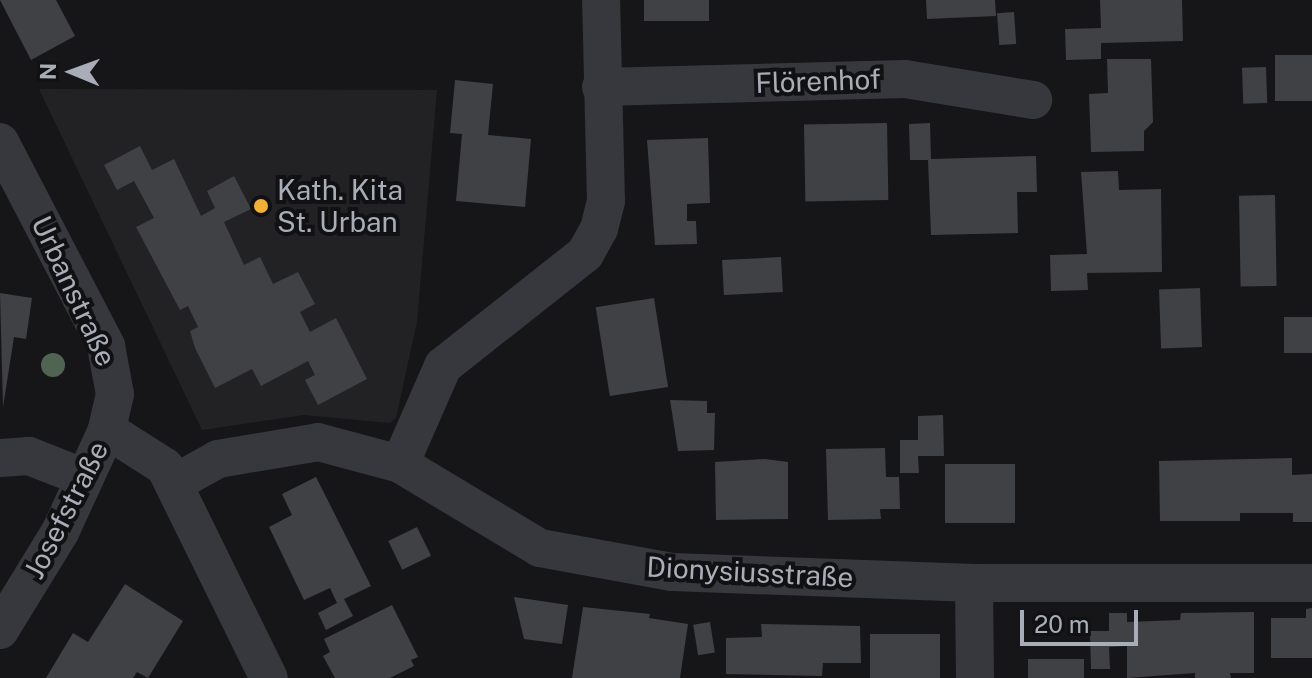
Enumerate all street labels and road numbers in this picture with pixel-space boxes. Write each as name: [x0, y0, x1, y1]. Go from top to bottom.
street label: Flörenhof: [755, 62, 881, 100]
street label: Urbanstraße: [25, 211, 123, 371]
street label: Josefstraße: [17, 436, 115, 584]
street label: Dionysiusstraße: [646, 550, 854, 594]

